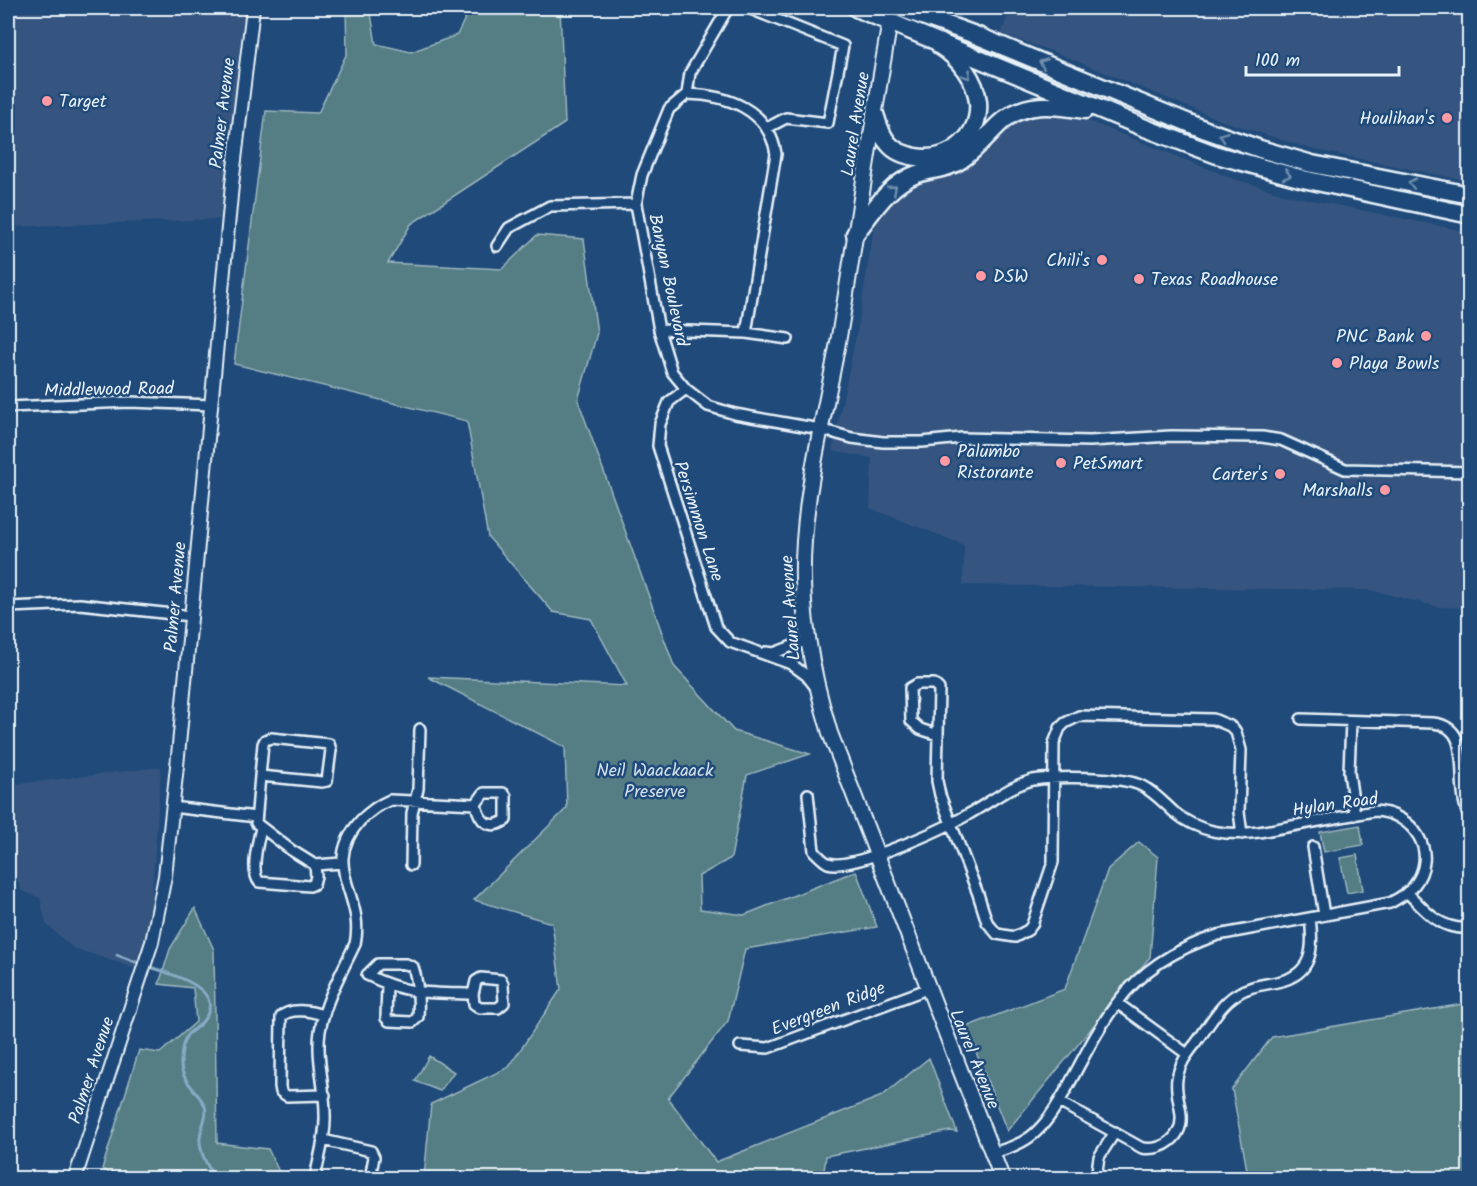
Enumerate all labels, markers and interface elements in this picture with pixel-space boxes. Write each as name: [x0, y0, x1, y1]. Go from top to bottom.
scale bar: [1246, 39, 1399, 77]
text: 100 m: [1255, 47, 1300, 76]
street label: Palmer Avenue: [202, 56, 245, 170]
one-way arrow: [1038, 58, 1049, 70]
one-way arrow: [960, 68, 971, 79]
street label: Laurel Avenue: [834, 70, 879, 179]
place label: Target: [59, 88, 108, 117]
marker: Target: [40, 94, 54, 108]
place label: Houlihan's: [1359, 105, 1435, 134]
marker: Houlihan's: [1440, 111, 1454, 125]
one-way arrow: [1218, 131, 1229, 144]
one-way arrow: [1281, 168, 1291, 180]
one-way arrow: [1407, 177, 1417, 190]
one-way arrow: [886, 185, 896, 196]
street label: Banyan Boulevard: [639, 211, 696, 350]
place label: Chili's: [1046, 247, 1090, 276]
marker: Chili's: [1095, 253, 1109, 267]
place label: DSW: [993, 263, 1028, 292]
place label: Texas Roadhouse: [1151, 266, 1278, 295]
marker: DSW: [974, 269, 988, 283]
marker: Texas Roadhouse: [1132, 272, 1146, 286]
place label: PNC Bank: [1336, 323, 1415, 352]
marker: PNC Bank: [1419, 329, 1433, 343]
place label: Playa Bowls: [1349, 350, 1440, 379]
marker: Playa Bowls: [1330, 356, 1344, 370]
street label: Middlewood Road: [44, 375, 175, 406]
place label: Palumbo Ristorante: [957, 438, 1034, 488]
place label: PetSmart: [1073, 450, 1144, 479]
marker: Palumbo Ristorante: [938, 454, 952, 468]
marker: PetSmart: [1054, 456, 1068, 470]
street label: Persimmon Lane: [664, 457, 731, 586]
place label: Carter's: [1212, 461, 1268, 490]
marker: Carter's: [1273, 467, 1287, 481]
place label: Marshalls: [1302, 477, 1373, 506]
marker: Marshalls: [1378, 483, 1392, 497]
street label: Palmer Avenue: [157, 540, 196, 654]
street label: Laurel Avenue: [773, 554, 810, 662]
park label: Neil Waackaack Preserve: [597, 757, 714, 807]
street label: Hylan Road: [1290, 785, 1381, 826]
street label: Evergreen Ridge: [767, 974, 890, 1044]
street label: Laurel Avenue: [940, 1005, 1007, 1114]
street label: Palmer Avenue: [61, 1013, 123, 1128]

